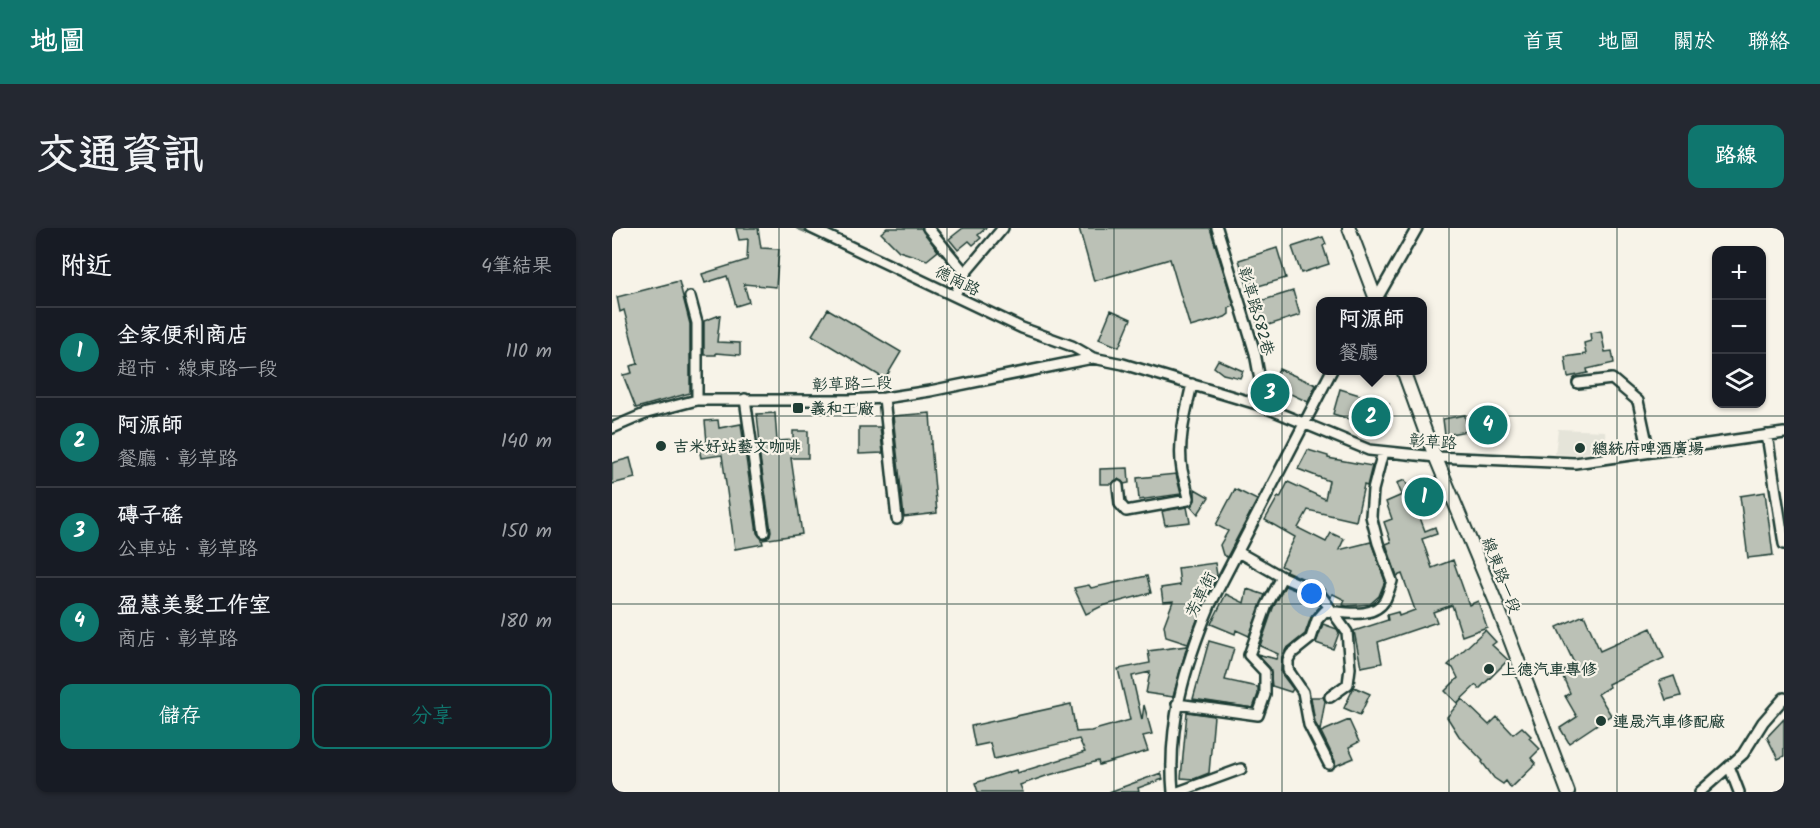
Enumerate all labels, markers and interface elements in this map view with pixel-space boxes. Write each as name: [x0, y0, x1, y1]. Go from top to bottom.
text: 地圖: [30, 20, 86, 65]
text: 首頁: [1523, 26, 1565, 59]
text: 地圖: [1598, 26, 1640, 59]
text: 關於: [1673, 26, 1715, 59]
text: 聯絡: [1748, 26, 1790, 59]
text: 交通資訊: [36, 123, 204, 190]
button: 路線: [1688, 125, 1784, 188]
text: 附近: [60, 246, 112, 288]
map controls: [1712, 246, 1766, 408]
button: +: [1712, 246, 1766, 300]
text: 4筆結果: [481, 251, 552, 283]
street label: 德南路: [930, 260, 984, 303]
street label: 彰草路582巷: [1231, 264, 1280, 359]
popup: [1316, 297, 1427, 375]
button: −: [1712, 300, 1766, 354]
text: 阿源師: [1338, 303, 1405, 338]
text: 全家便利商店: [117, 319, 249, 354]
text: 1: [76, 336, 83, 368]
text: 110 m: [506, 336, 552, 368]
text: 餐廳: [1338, 338, 1378, 370]
text: 超市 · 線東路一段: [117, 354, 278, 386]
button: layers: [1712, 354, 1766, 408]
pin: 3: [1250, 370, 1290, 416]
street label: 彰草路二段: [812, 371, 892, 398]
pin: 2: [1352, 394, 1390, 440]
place label: 義和工廠: [810, 397, 874, 422]
marker: 義和工廠: [791, 401, 805, 415]
pin: 4: [1468, 402, 1508, 448]
text: 阿源師: [117, 409, 183, 444]
text: 2: [74, 426, 85, 458]
text: 140 m: [501, 426, 552, 458]
street label: 彰草路: [1408, 428, 1458, 457]
place label: 吉米好站藝文咖啡: [673, 435, 801, 460]
place label: 總統府啤酒廣場: [1592, 437, 1704, 462]
marker: 吉米好站藝文咖啡: [654, 439, 668, 453]
marker: 總統府啤酒廣場: [1573, 441, 1587, 455]
text: 餐廳 · 彰草路: [117, 444, 238, 476]
pin: 1: [1404, 474, 1444, 520]
text: 磚子磘: [117, 499, 183, 534]
text: 3: [74, 516, 85, 548]
text: 150 m: [501, 516, 552, 548]
text: 公車站 · 彰草路: [117, 534, 258, 566]
street label: 線東路一段: [1475, 534, 1527, 617]
street label: 芳草街: [1180, 568, 1223, 622]
your location: [1297, 579, 1326, 608]
text: 盈慧美髮工作室: [117, 589, 271, 624]
text: 4: [74, 606, 85, 638]
text: 180 m: [500, 606, 552, 638]
text: 商店 · 彰草路: [117, 624, 238, 656]
place label: 上德汽車專修: [1501, 658, 1597, 683]
marker: 上德汽車專修: [1482, 662, 1496, 676]
button: 儲存: [60, 684, 300, 749]
button: 分享: [312, 684, 552, 749]
place label: 連晟汽車修配廠: [1613, 710, 1725, 735]
marker: 連晟汽車修配廠: [1594, 714, 1608, 728]

